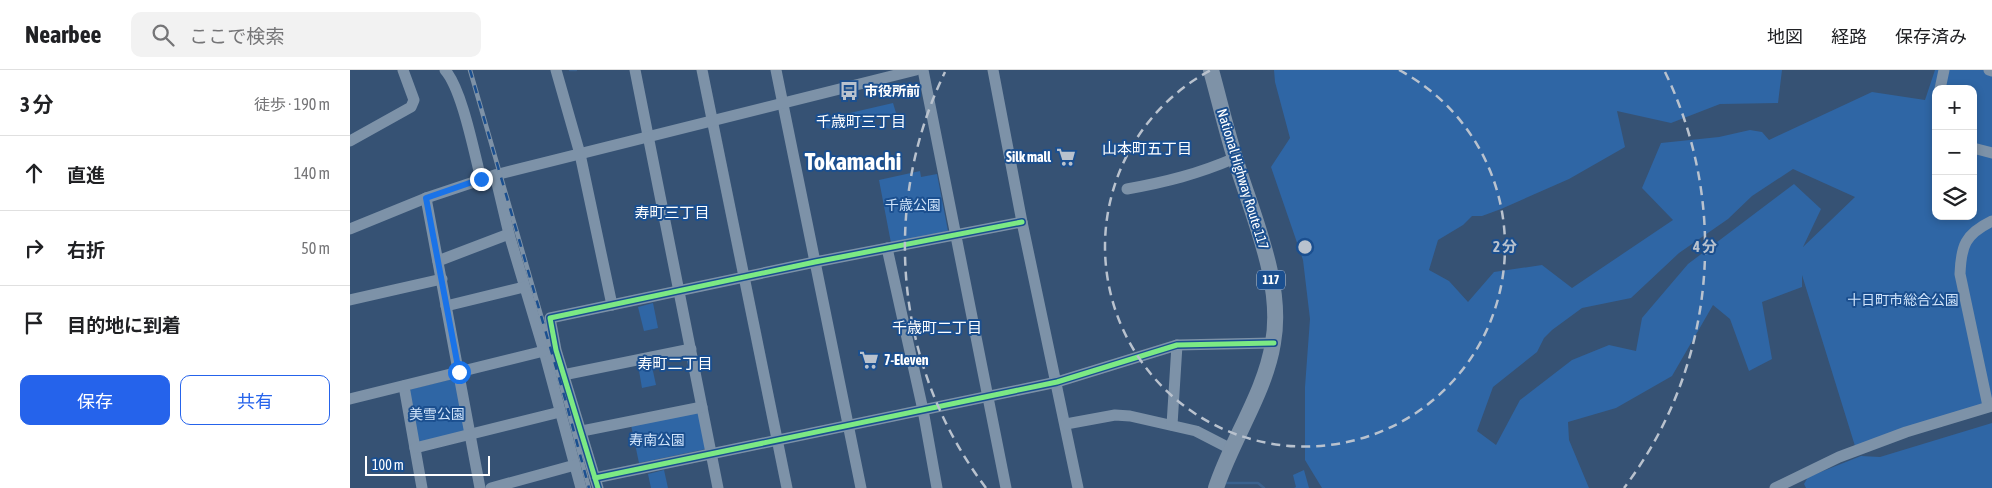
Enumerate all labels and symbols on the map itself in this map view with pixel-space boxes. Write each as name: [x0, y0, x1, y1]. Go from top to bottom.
bus stop icon: 市役所前: [838, 80, 860, 102]
place label: 市役所前: [864, 83, 920, 99]
street label: National Highway Route 117: [1214, 107, 1272, 251]
district label: 千歳町三丁目: [816, 113, 906, 130]
district label: 山本町五丁目: [1102, 140, 1192, 157]
supermarket icon: Silk mall: [1055, 146, 1077, 168]
district label: Tokamachi: [805, 148, 901, 175]
place label: Silk mall: [1006, 149, 1051, 165]
route end: [470, 168, 493, 191]
park label: 千歳公園: [885, 197, 941, 213]
district label: 寿町三丁目: [634, 204, 710, 221]
centre of rings: [1296, 238, 1314, 256]
text: 2 分: [1493, 238, 1517, 255]
text: 4 分: [1692, 238, 1717, 255]
road number: 117: [1257, 270, 1285, 290]
park label: 十日町市総合公園: [1847, 292, 1959, 308]
district label: 千歳町二丁目: [892, 319, 982, 336]
supermarket icon: 7-Eleven: [858, 349, 880, 371]
place label: 7-Eleven: [884, 352, 929, 368]
district label: 寿町二丁目: [637, 355, 713, 372]
route start: [448, 361, 471, 384]
park label: 美雪公園: [409, 406, 465, 422]
park label: 寿南公園: [629, 432, 685, 448]
scale bar: [365, 453, 490, 476]

